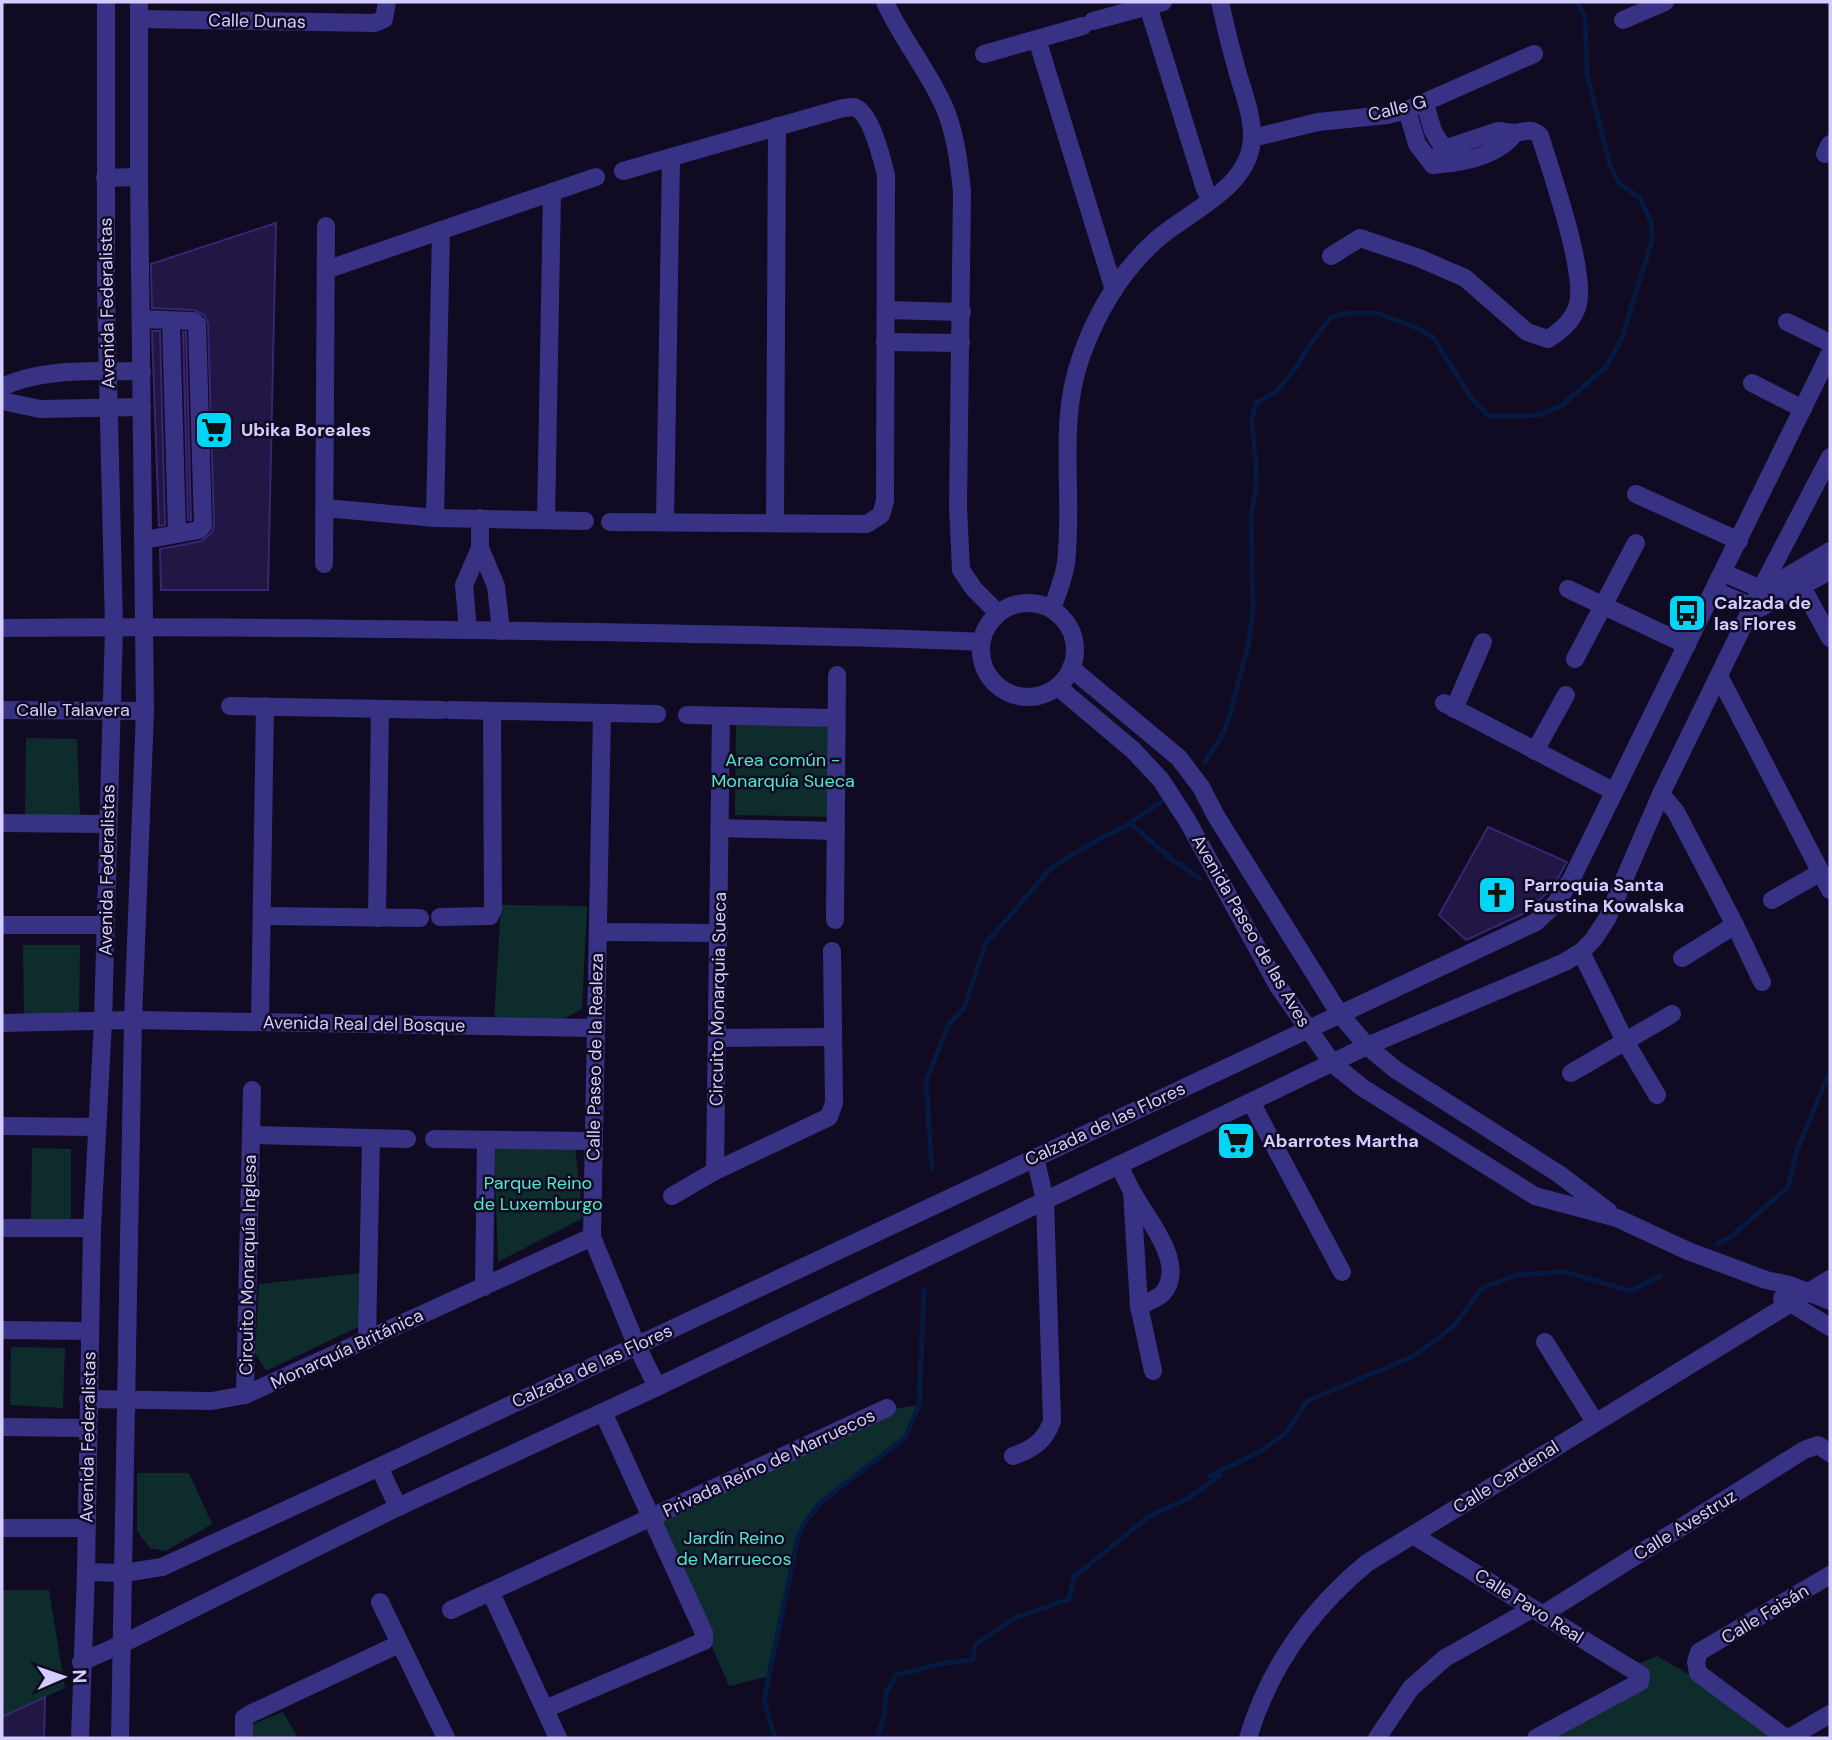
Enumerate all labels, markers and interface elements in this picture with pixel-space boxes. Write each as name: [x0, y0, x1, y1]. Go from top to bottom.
street label: Calle Dunas: [208, 8, 306, 34]
street label: Calle G: [1365, 89, 1429, 127]
street label: Avenida Federalistas: [94, 217, 120, 389]
supermarket icon: Ubika Boreales: [193, 409, 235, 451]
place label: Ubika Boreales: [241, 418, 371, 442]
place label: Calzada de las Flores: [1714, 591, 1811, 636]
bus stop icon: Calzada de las Flores: [1666, 592, 1708, 634]
street label: Calle Talavera: [16, 698, 130, 722]
park label: Area común - Monarquía Sueca: [711, 748, 855, 793]
street label: Avenida Federalistas: [94, 784, 120, 956]
street label: Avenida Paseo de las Aves: [1186, 830, 1316, 1032]
place label: Parroquia Santa Faustina Kowalska: [1524, 873, 1684, 918]
church icon: Parroquia Santa Faustina Kowalska: [1476, 874, 1518, 916]
street label: Circuito Monarquia Sueca: [704, 892, 732, 1106]
street label: Calle Paseo de la Realeza: [581, 953, 609, 1161]
street label: Avenida Real del Bosque: [263, 1010, 465, 1038]
street label: Calzada de las Flores: [1021, 1076, 1189, 1172]
supermarket icon: Abarrotes Martha: [1215, 1120, 1257, 1162]
place label: Abarrotes Martha: [1263, 1129, 1419, 1153]
street label: Circuito Monarquía Inglesa: [234, 1154, 262, 1376]
park label: Parque Reino de Luxemburgo: [473, 1171, 603, 1216]
street label: Monarquía Británica: [267, 1303, 427, 1395]
street label: Calzada de las Flores: [508, 1318, 676, 1414]
street label: Avenida Federalistas: [75, 1351, 101, 1523]
street label: Privada Reino de Marruecos: [659, 1403, 879, 1523]
street label: Calle Cardenal: [1449, 1435, 1563, 1519]
street label: Calle Avestruz: [1629, 1484, 1741, 1566]
park label: Jardín Reino de Marruecos: [676, 1526, 792, 1571]
street label: Calle Pavo Real: [1470, 1563, 1588, 1649]
street label: Calle Faisán: [1717, 1578, 1813, 1650]
north arrow: [28, 1642, 98, 1712]
text: N: [67, 1669, 92, 1684]

